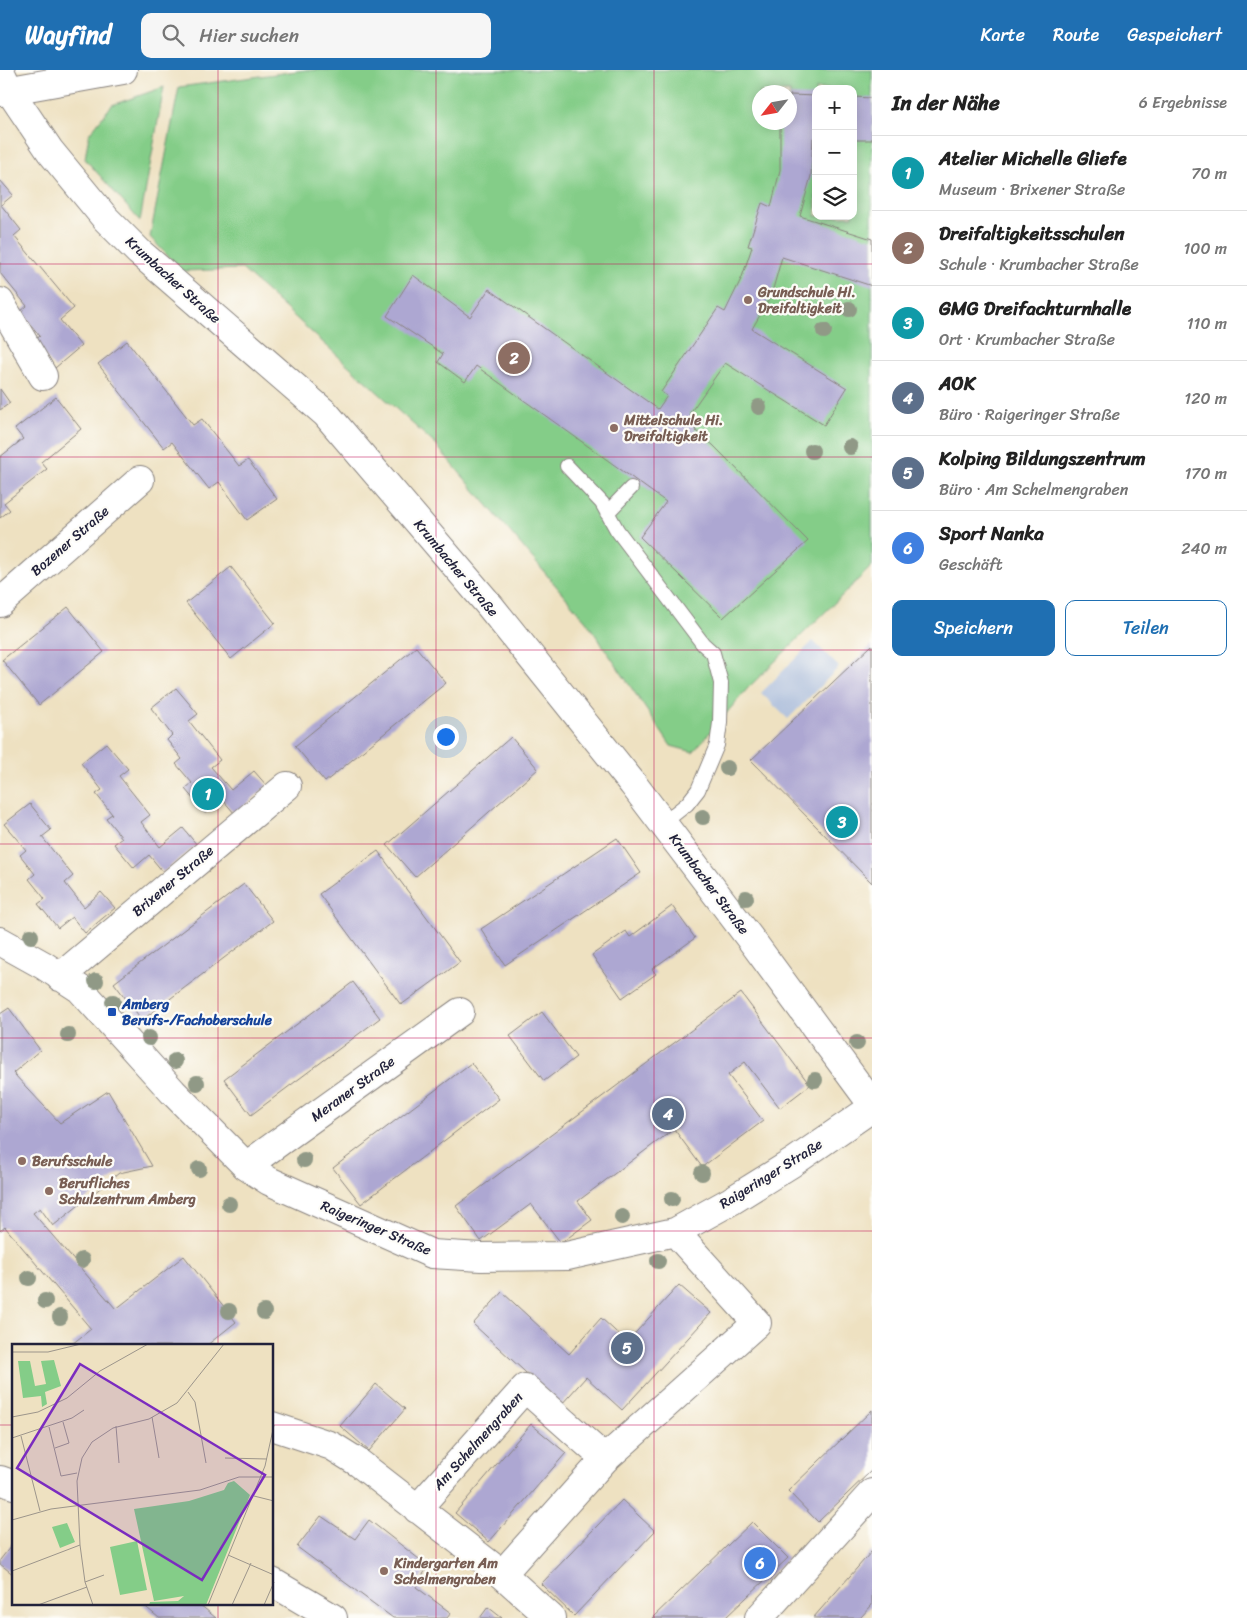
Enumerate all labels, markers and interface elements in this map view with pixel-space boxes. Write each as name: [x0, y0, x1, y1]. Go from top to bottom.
search box: [141, 13, 491, 58]
text: Wayfind: [25, 14, 111, 56]
text: Hier suchen: [199, 19, 299, 52]
text: Karte: [980, 19, 1025, 51]
text: Route: [1053, 19, 1099, 51]
text: Gespeichert: [1127, 19, 1222, 51]
icon: search: [159, 21, 187, 49]
text: In der Nähe: [892, 84, 1000, 122]
north arrow: [752, 85, 797, 130]
map controls: [812, 85, 857, 220]
button: +: [812, 85, 857, 130]
text: 6 Ergebnisse: [1139, 88, 1227, 117]
button: −: [812, 130, 857, 175]
text: Atelier Michelle Gliefe: [939, 142, 1127, 175]
text: 1: [905, 159, 911, 188]
text: 70 m: [1191, 159, 1227, 188]
button: layers: [812, 175, 857, 220]
text: Museum · Brixener Straße: [939, 175, 1125, 204]
text: Dreifaltigkeitsschulen: [939, 217, 1124, 250]
street label: Krumbacher Straße: [119, 230, 227, 330]
text: 2: [903, 234, 913, 263]
text: 100 m: [1183, 234, 1227, 263]
text: Schule · Krumbacher Straße: [939, 250, 1139, 279]
place label: Grundschule Hl. Dreifaltigkeit: [757, 280, 856, 321]
text: GMG Dreifachturnhalle: [939, 292, 1131, 325]
marker: Grundschule Hl. Dreifaltigkeit: [742, 294, 754, 306]
text: 3: [904, 309, 912, 338]
text: 110 m: [1187, 309, 1227, 338]
text: Ort · Krumbacher Straße: [939, 325, 1115, 354]
pin: 2: [498, 339, 530, 377]
text: AOK: [939, 367, 975, 400]
text: 4: [903, 384, 913, 413]
text: 120 m: [1184, 384, 1227, 413]
text: Büro · Raigeringer Straße: [939, 400, 1120, 429]
place label: Mittelschule Hi. Dreifaltigkeit: [623, 408, 723, 449]
marker: Mittelschule Hi. Dreifaltigkeit: [608, 422, 620, 434]
text: Kolping Bildungszentrum: [939, 442, 1145, 475]
text: 5: [903, 459, 913, 488]
text: 170 m: [1184, 459, 1227, 488]
text: Büro · Am Schelmengraben: [939, 475, 1128, 504]
street label: Bozener Straße: [25, 499, 115, 583]
street label: Krumbacher Straße: [407, 513, 505, 623]
text: Sport Nanka: [939, 517, 1044, 550]
text: 6: [903, 534, 913, 563]
text: 240 m: [1181, 534, 1227, 563]
text: Geschäft: [939, 550, 1002, 579]
button: Speichern: [892, 600, 1055, 656]
button: Teilen: [1065, 600, 1227, 656]
your location: [433, 724, 459, 750]
pin: 1: [192, 775, 224, 813]
pin: 3: [826, 803, 858, 841]
street label: Krumbacher Straße: [662, 828, 756, 940]
street label: Brixener Straße: [126, 839, 220, 923]
place label: Amberg Berufs-/Fachoberschule: [121, 992, 273, 1033]
marker: Amberg Berufs-/Fachoberschule: [106, 1006, 118, 1018]
street label: Meraner Straße: [305, 1050, 401, 1128]
pin: 4: [652, 1095, 684, 1133]
street label: Raigeringer Straße: [714, 1132, 828, 1216]
place label: Berufsschule: [32, 1149, 113, 1174]
marker: Berufsschule: [16, 1155, 28, 1167]
place label: Berufliches Schulzentrum Amberg: [58, 1171, 196, 1212]
marker: Berufliches Schulzentrum Amberg: [43, 1185, 55, 1197]
street label: Raigeringer Straße: [317, 1193, 435, 1263]
pin: 5: [611, 1329, 643, 1367]
inset map: [12, 1344, 274, 1606]
street label: Am Schelmengraben: [426, 1386, 530, 1497]
pin: 6: [744, 1544, 776, 1582]
place label: Kindergarten Am Schelmengraben: [393, 1551, 498, 1592]
marker: Kindergarten Am Schelmengraben: [378, 1565, 390, 1577]

